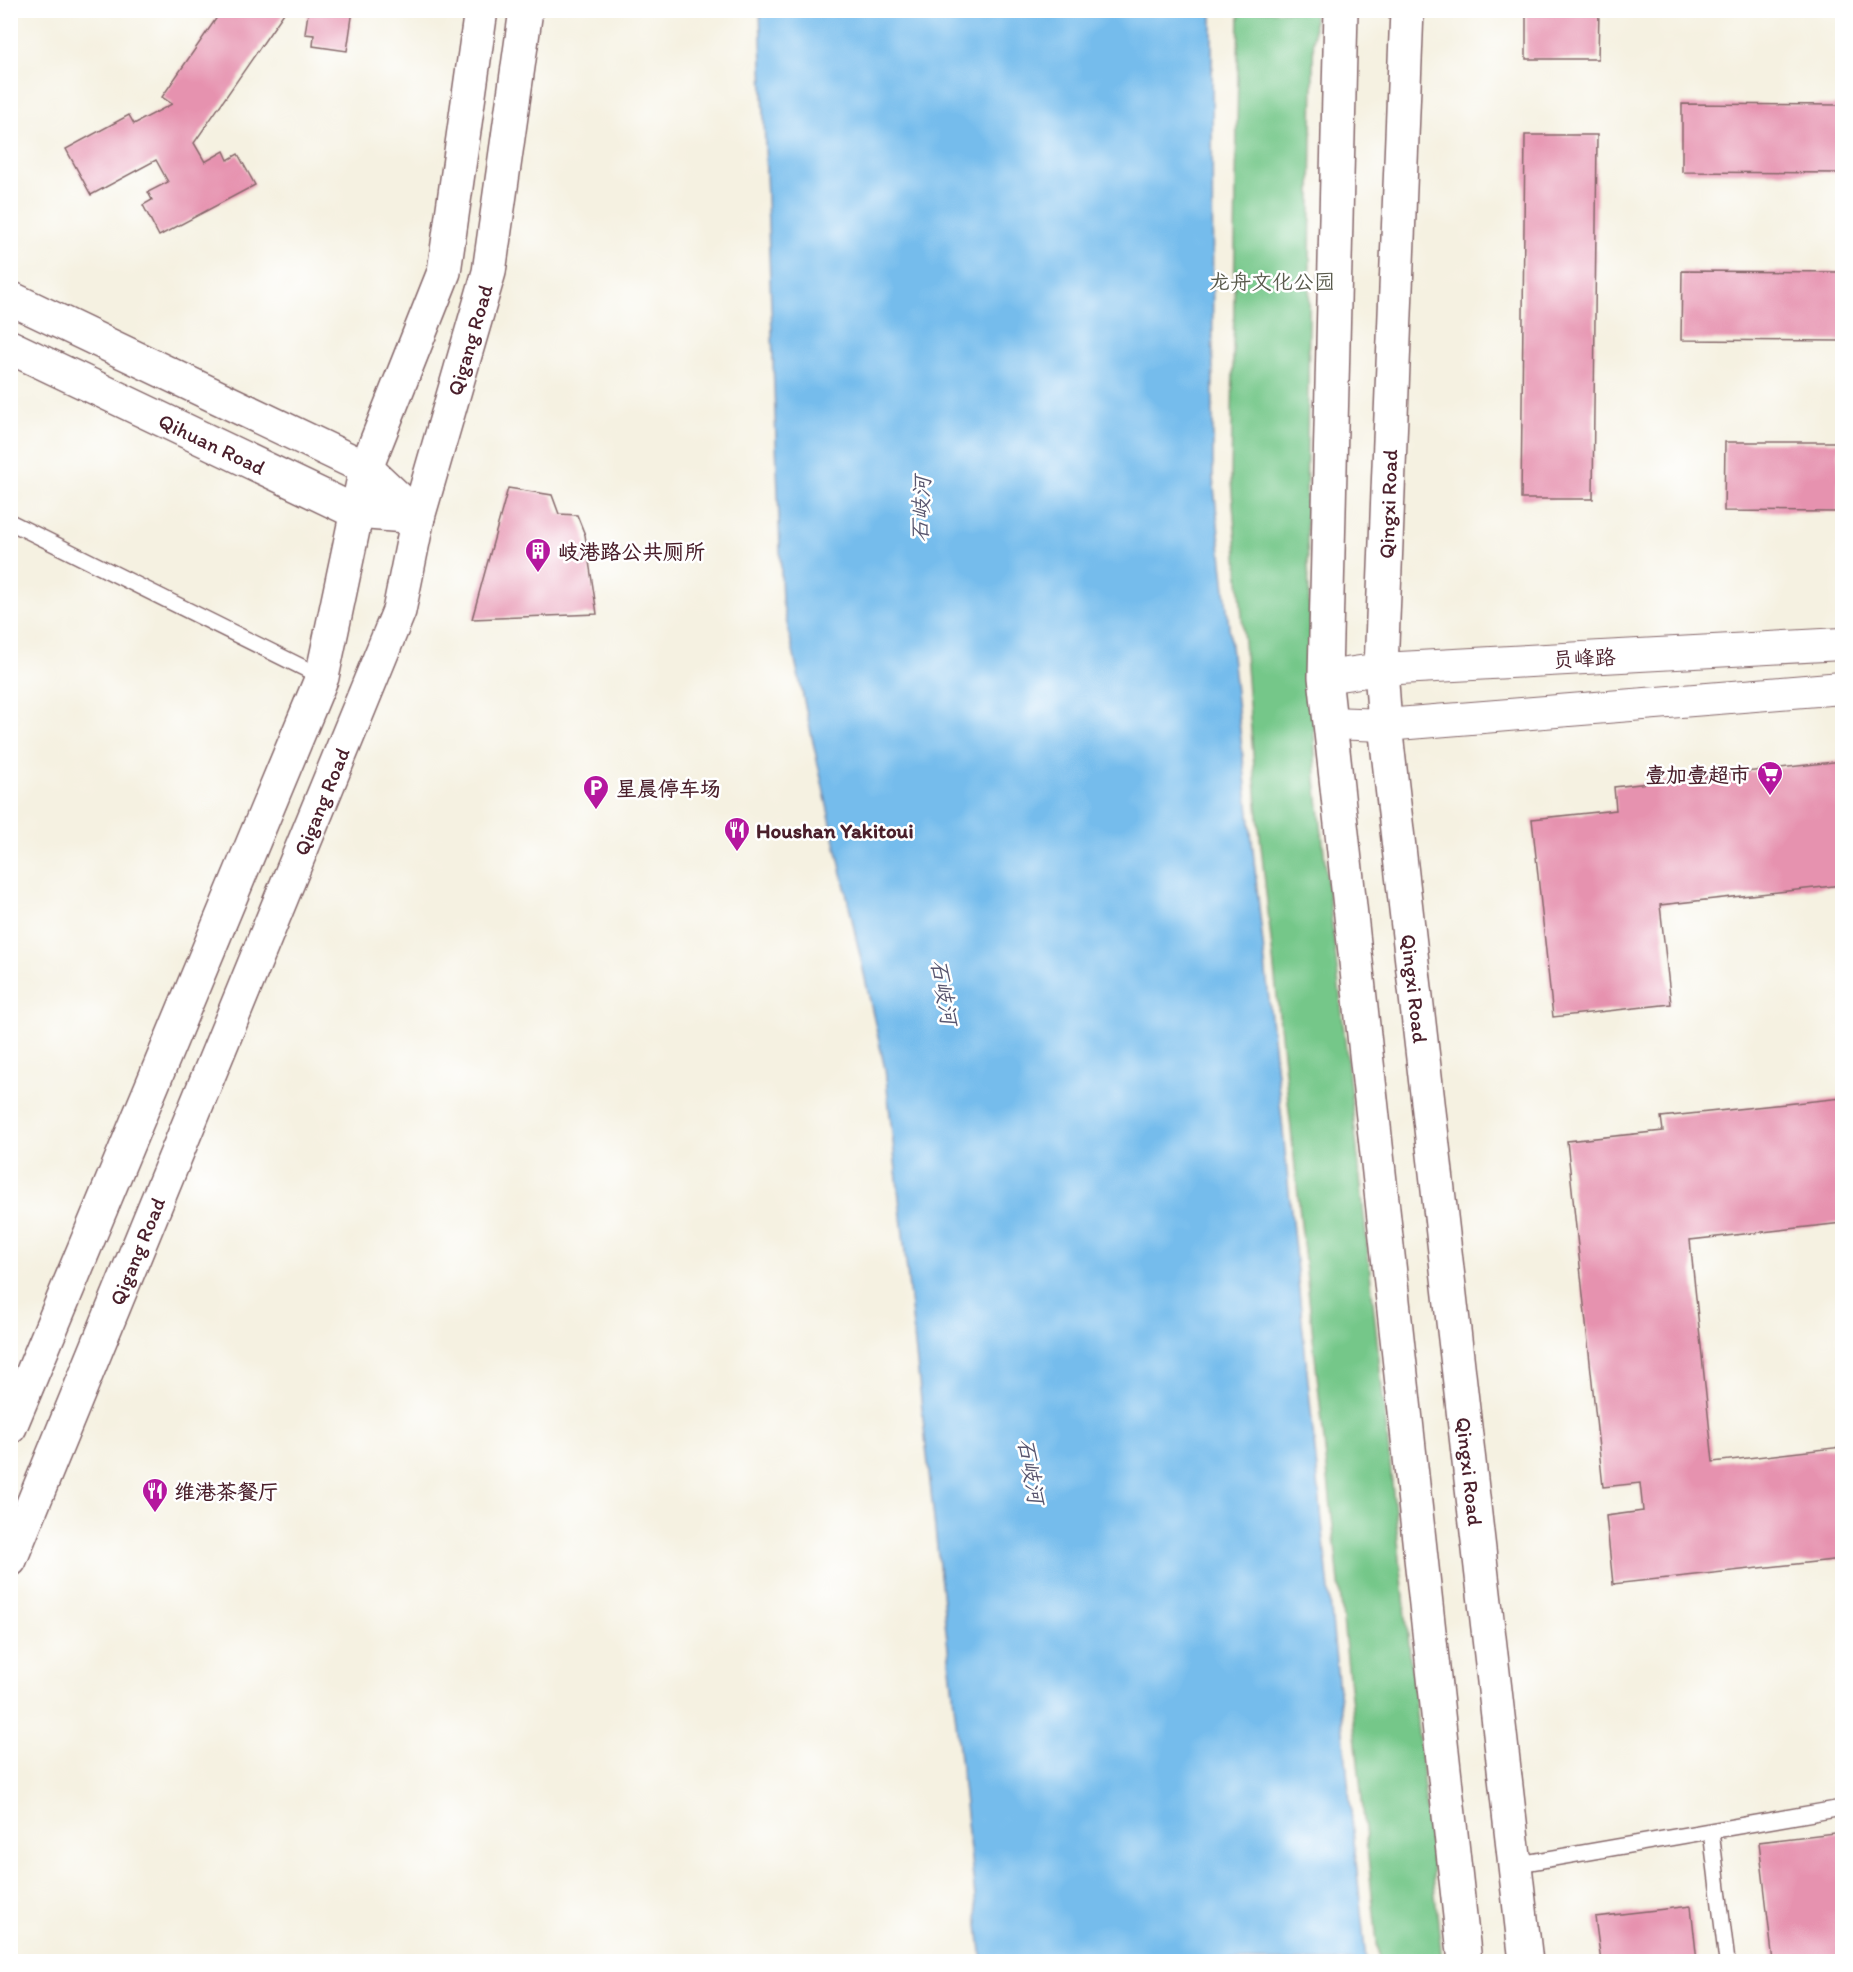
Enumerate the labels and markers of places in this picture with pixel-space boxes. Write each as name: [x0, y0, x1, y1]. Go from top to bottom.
building icon: 岐港路公共厕所: [523, 536, 553, 574]
place label: 岐港路公共厕所: [558, 539, 705, 564]
supermarket icon: 壹加壹超市: [1755, 759, 1785, 797]
place label: 壹加壹超市: [1645, 762, 1750, 787]
parking icon: 星晨停车场: [581, 773, 611, 811]
place label: 星晨停车场: [616, 776, 721, 801]
restaurant icon: Houshan Yakitoui: [722, 815, 752, 853]
place label: Houshan Yakitoui: [756, 818, 914, 843]
restaurant icon: 维港茶餐厅: [140, 1476, 170, 1514]
place label: 维港茶餐厅: [174, 1479, 279, 1504]

